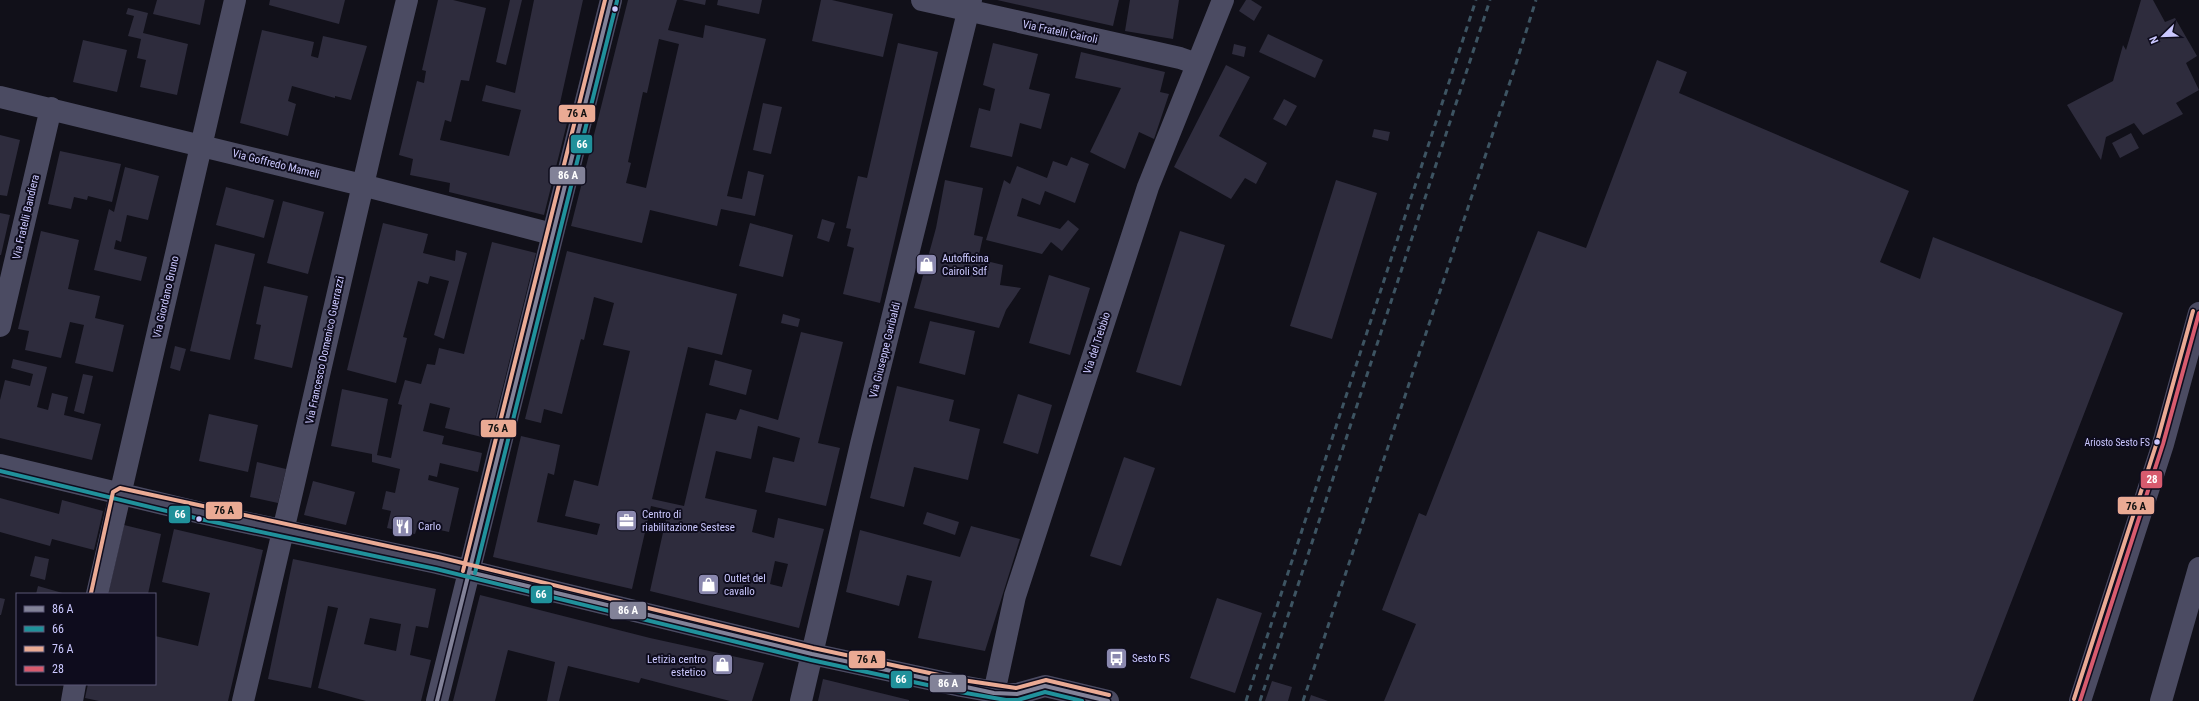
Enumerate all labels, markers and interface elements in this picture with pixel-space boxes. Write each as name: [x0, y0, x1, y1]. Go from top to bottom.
unlabelled marker: [610, 4, 620, 14]
north arrow: [2143, 16, 2183, 56]
street label: Via Fratelli Cairoli: [1021, 18, 1099, 46]
text: N: [2147, 34, 2162, 45]
line badge: 76 A: [558, 104, 596, 123]
text: 76 A: [567, 107, 588, 120]
line badge: 66: [570, 134, 593, 154]
text: 66: [576, 138, 588, 151]
street label: Via Goffredo Mameli: [231, 147, 321, 181]
line badge: 86 A: [549, 166, 586, 185]
text: 86 A: [558, 169, 579, 182]
street label: Via Fratelli Bandiera: [10, 173, 42, 261]
shop icon: Autofficina Cairoli Sdf: [914, 251, 940, 277]
place label: Autofficina Cairoli Sdf: [942, 252, 989, 278]
street label: Via Giordano Bruno: [150, 254, 182, 339]
street label: Via Francesco Domenico Guerrazzi: [303, 275, 347, 425]
street label: Via Giuseppe Garibaldi: [867, 301, 903, 399]
street label: Via del Trebbio: [1081, 310, 1113, 376]
line badge: 76 A: [480, 419, 517, 438]
text: 76 A: [488, 422, 509, 435]
place label: Ariosto Sesto FS: [2085, 437, 2150, 448]
marker: Ariosto Sesto FS: [2152, 437, 2162, 447]
line badge: 28: [2140, 470, 2163, 489]
text: 28: [2146, 473, 2158, 486]
line badge: 76 A: [2117, 496, 2155, 515]
text: 76 A: [2126, 500, 2147, 513]
line badge: 76 A: [205, 501, 243, 520]
text: 76 A: [214, 504, 235, 517]
line badge: 66: [168, 505, 191, 524]
office icon: Centro di riabilitazione Sestese: [613, 507, 639, 533]
text: 66: [174, 508, 186, 521]
place label: Centro di riabilitazione Sestese: [642, 508, 735, 534]
restaurant icon: Carlo: [389, 513, 415, 539]
unlabelled marker: [194, 514, 204, 524]
place label: Carlo: [418, 520, 441, 533]
shop icon: Outlet del cavallo: [695, 571, 721, 597]
place label: Outlet del cavallo: [724, 572, 766, 598]
line badge: 66: [530, 585, 553, 604]
text: 66: [535, 588, 547, 601]
legend: [16, 593, 156, 685]
line badge: 86 A: [609, 601, 647, 620]
text: 86 A: [52, 602, 74, 616]
text: 86 A: [618, 604, 639, 617]
text: 66: [52, 622, 64, 636]
text: 76 A: [52, 642, 74, 656]
bus stop icon: Sesto FS: [1104, 645, 1130, 671]
line badge: 76 A: [848, 650, 886, 669]
shop icon: Letizia centro estetico: [709, 652, 735, 678]
place label: Sesto FS: [1132, 652, 1170, 665]
place label: Letizia centro estetico: [647, 653, 706, 679]
text: 76 A: [857, 653, 878, 666]
text: 28: [52, 662, 64, 676]
line badge: 66: [890, 670, 913, 689]
text: 66: [895, 673, 907, 686]
line badge: 86 A: [929, 674, 967, 693]
text: 86 A: [938, 677, 959, 690]

